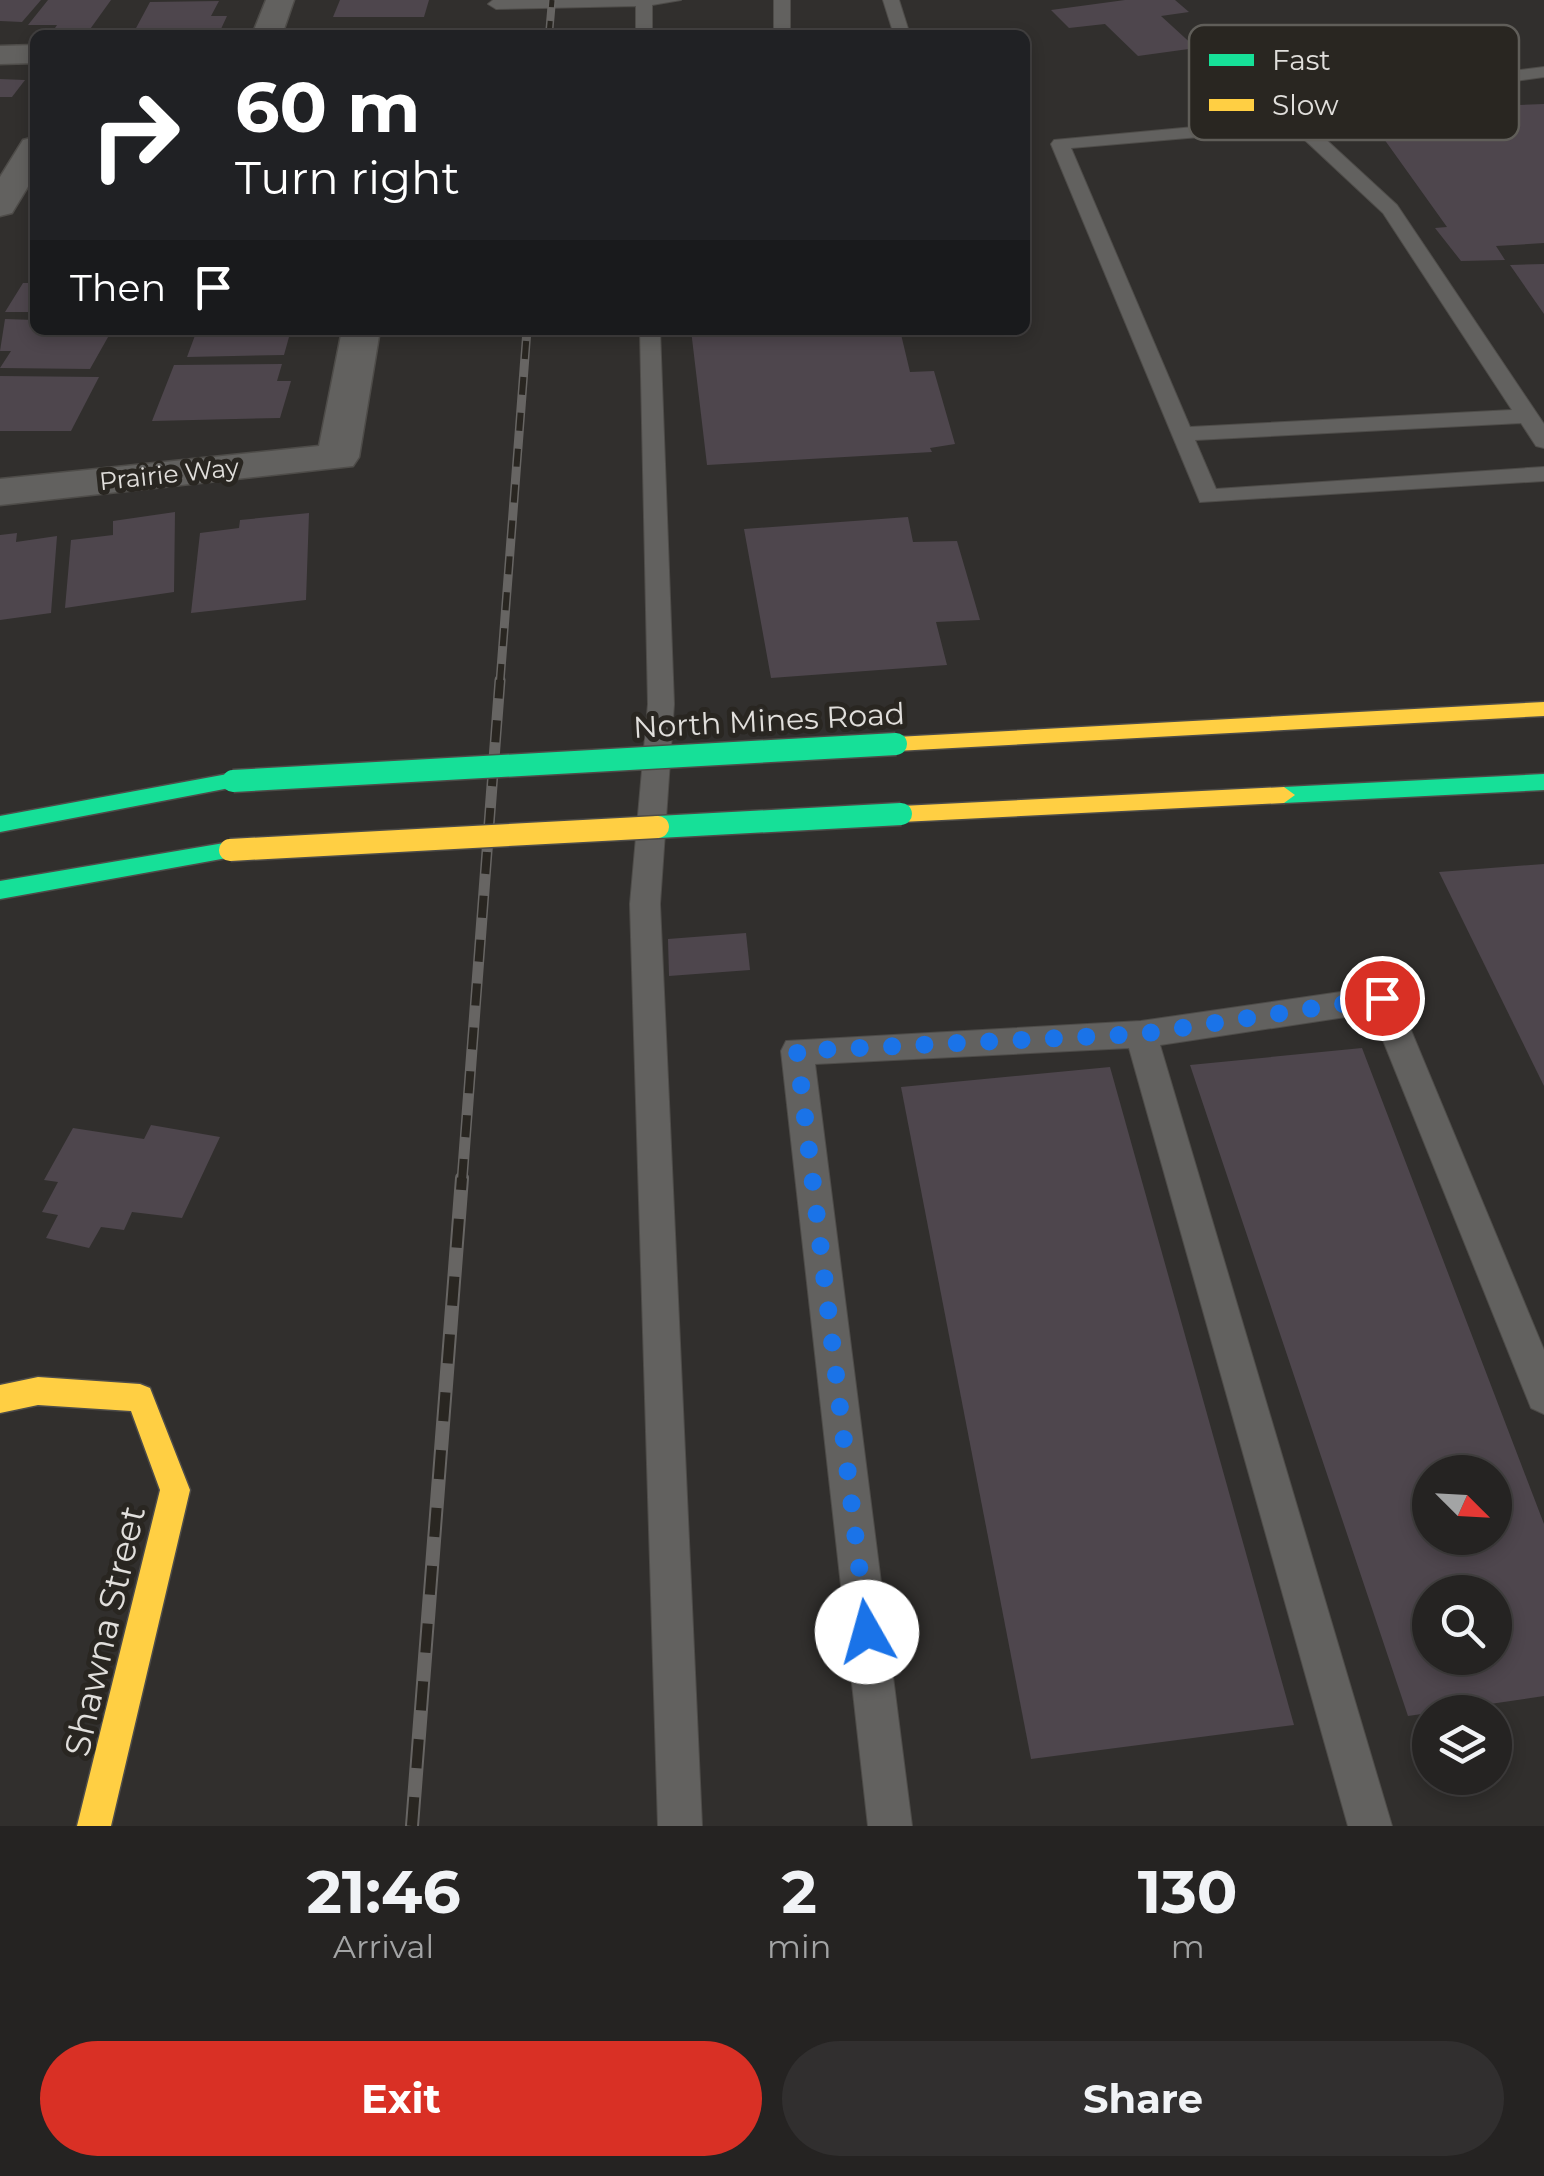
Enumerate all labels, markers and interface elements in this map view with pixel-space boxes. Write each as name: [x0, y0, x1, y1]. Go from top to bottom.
legend: [1189, 25, 1519, 140]
text: Fast: [1272, 43, 1331, 77]
text: 60 m: [235, 64, 420, 150]
icon: right: [70, 70, 200, 200]
text: Slow: [1272, 88, 1339, 122]
text: Turn right: [235, 150, 460, 205]
icon: arrive: [186, 260, 241, 315]
text: Then: [70, 264, 166, 311]
street label: Prairie Way: [98, 452, 241, 496]
street label: North Mines Road: [632, 695, 906, 746]
pin: [1340, 956, 1425, 1041]
icon: arrive: [1355, 971, 1410, 1026]
north arrow: [1412, 1455, 1512, 1555]
map controls: [1412, 1455, 1512, 1795]
street label: Shawna Street: [55, 1502, 154, 1760]
button: search: [1412, 1575, 1512, 1675]
position arrow: [815, 1580, 919, 1684]
button: layers: [1412, 1695, 1512, 1795]
text: 21:46: [306, 1855, 461, 1928]
text: 2: [782, 1855, 817, 1928]
text: 130: [1138, 1855, 1238, 1928]
text: Arrival: [333, 1927, 434, 1966]
text: min: [767, 1927, 831, 1966]
text: m: [1171, 1927, 1205, 1966]
button: Exit: [40, 2041, 762, 2156]
button: Share: [782, 2041, 1504, 2156]

